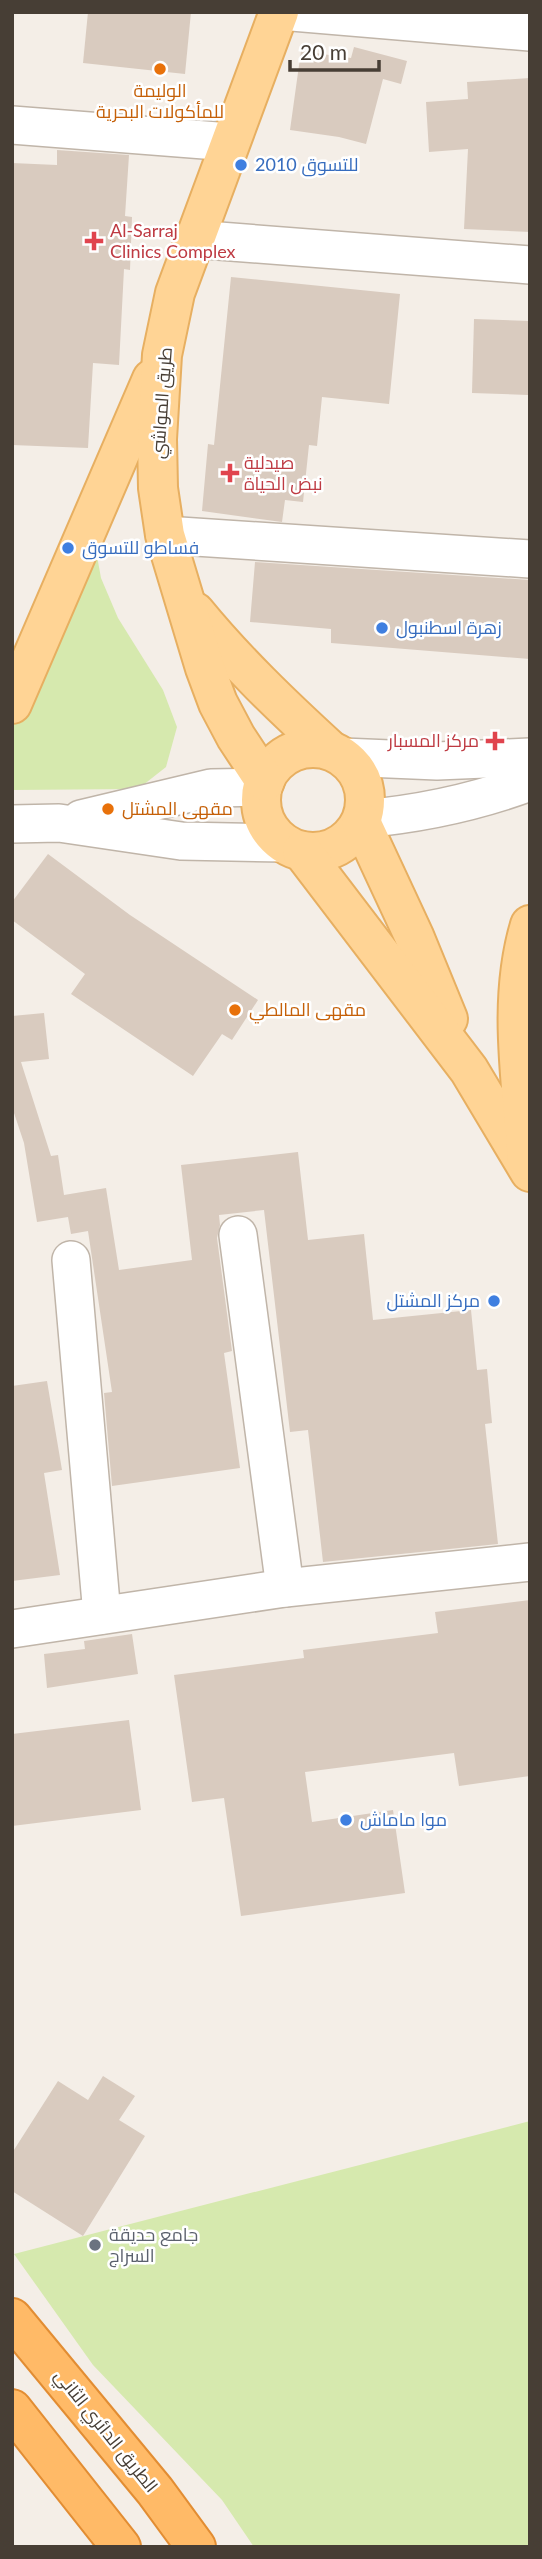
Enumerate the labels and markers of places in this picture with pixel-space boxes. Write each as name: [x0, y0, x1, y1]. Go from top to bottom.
marker: الوليمة للمأكولات البحرية: [152, 61, 168, 77]
place label: الوليمة للمأكولات البحرية: [96, 79, 224, 123]
place label: 2010 للتسوق: [255, 153, 359, 177]
marker: 2010 للتسوق: [233, 157, 249, 173]
place label: Al-Sarraj Clinics Complex: [110, 219, 236, 262]
marker: Al-Sarraj Clinics Complex: [84, 231, 104, 251]
place label: صيدلية نبض الحياة: [244, 451, 323, 495]
marker: صيدلية نبض الحياة: [222, 465, 238, 481]
place label: فساطو للتسوق: [82, 536, 199, 560]
marker: فساطو للتسوق: [60, 540, 76, 556]
place label: زهرة اسطنبول: [396, 616, 502, 639]
marker: زهرة اسطنبول: [374, 620, 390, 636]
place label: مركز المسبار: [387, 729, 479, 752]
marker: مركز المسبار: [485, 731, 505, 751]
place label: مقهى المشتل: [122, 797, 233, 820]
marker: مقهى المشتل: [100, 801, 116, 817]
place label: مقهى المالطي: [249, 998, 366, 1024]
marker: مقهى المالطي: [227, 1002, 243, 1018]
place label: مركز المشتل: [386, 1289, 480, 1312]
marker: مركز المشتل: [486, 1293, 502, 1309]
place label: موا ماماش: [360, 1808, 447, 1831]
marker: موا ماماش: [338, 1812, 354, 1828]
place label: جامع حديقة السراج: [109, 2223, 198, 2268]
marker: جامع حديقة السراج: [87, 2237, 103, 2253]

